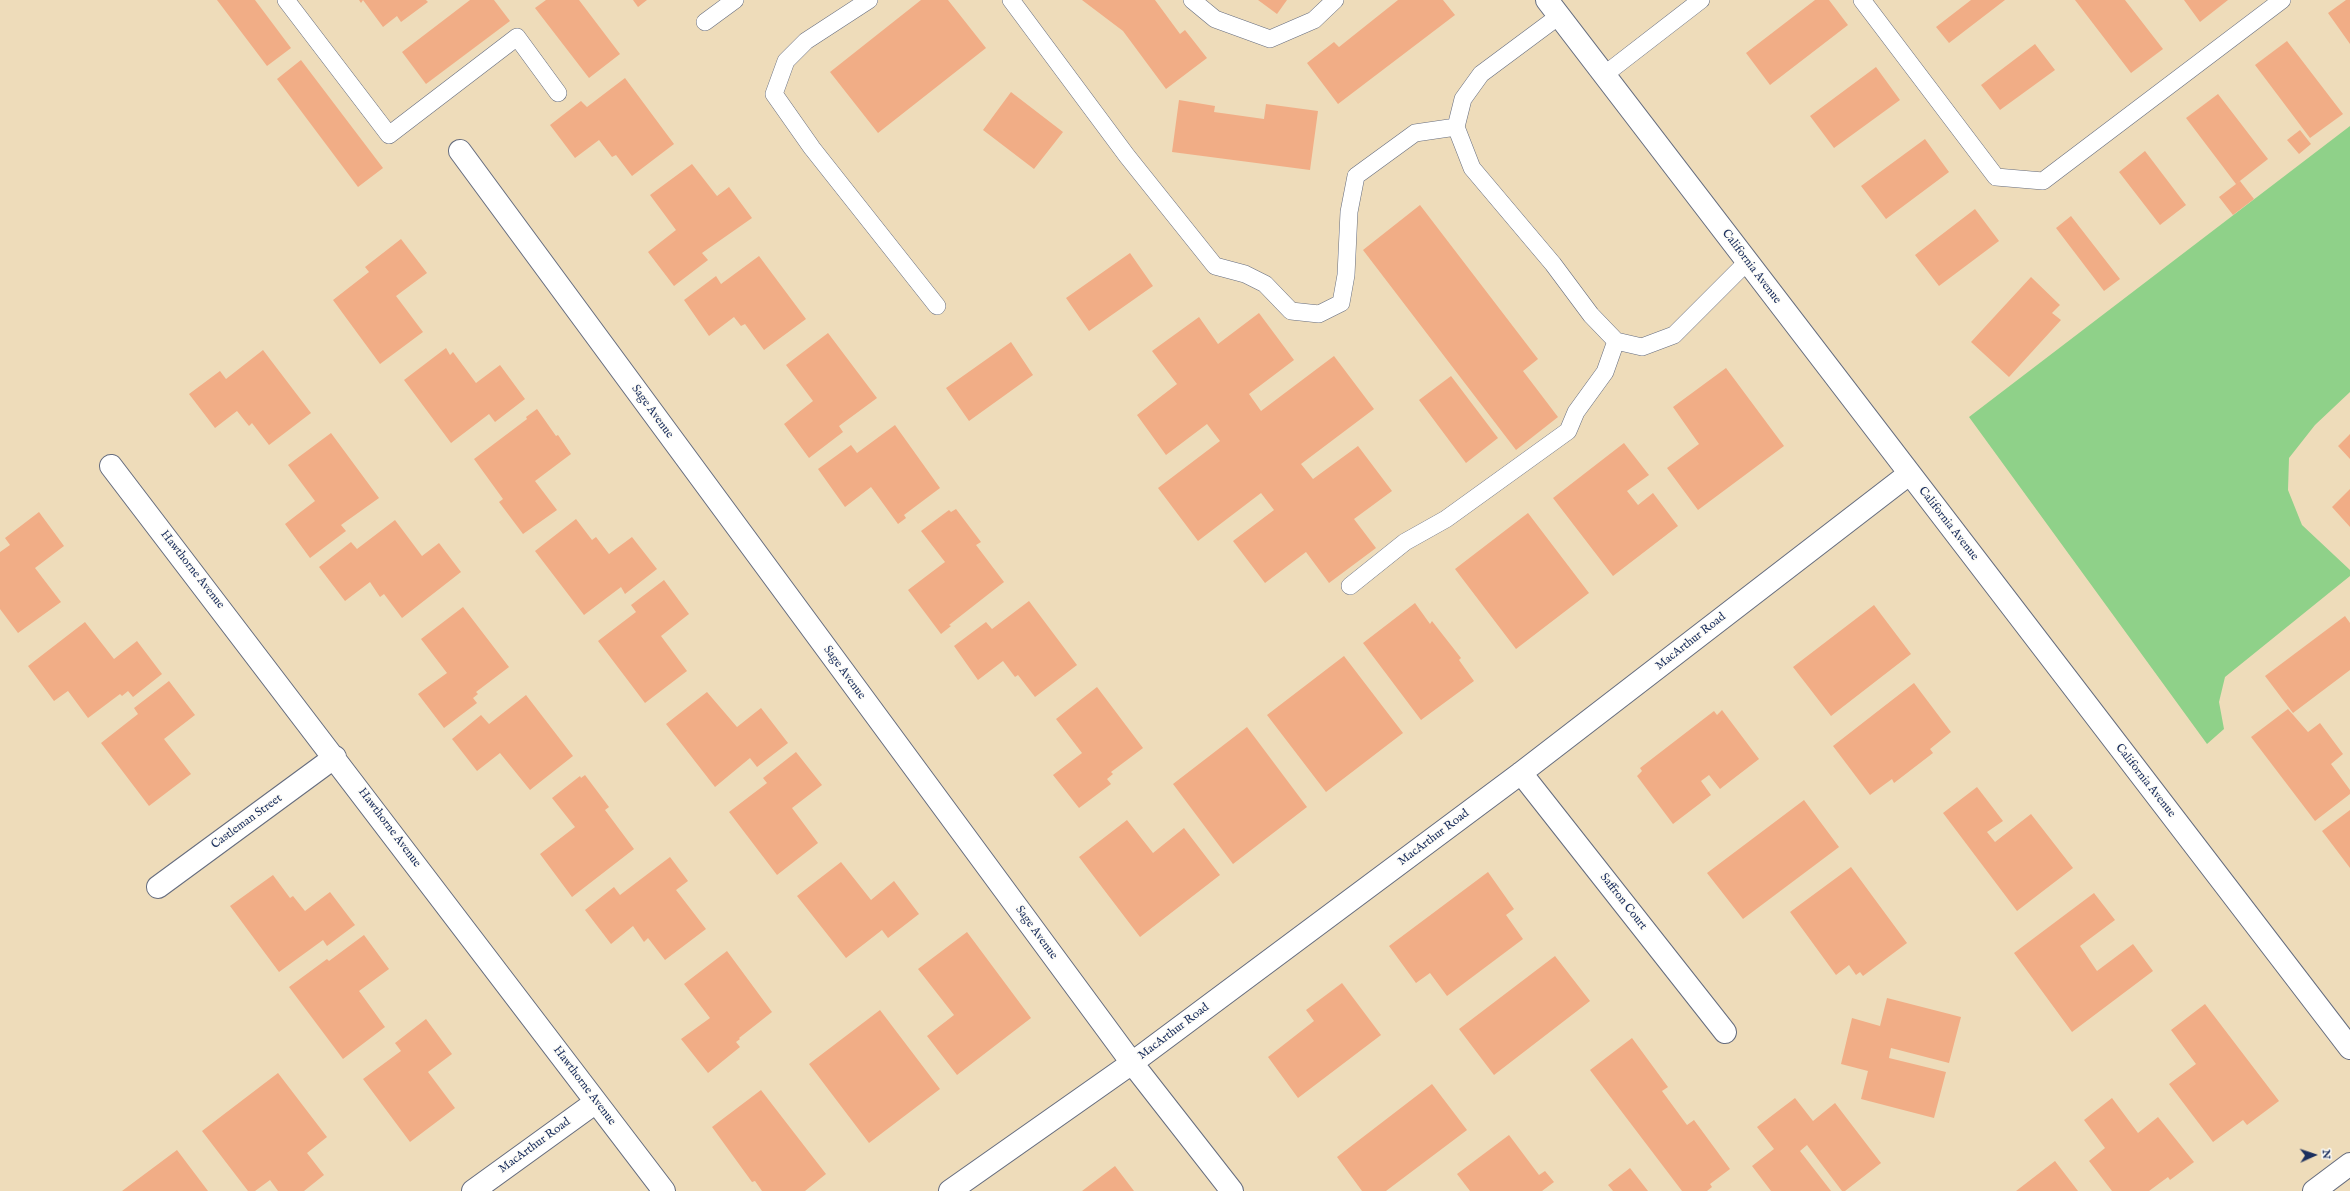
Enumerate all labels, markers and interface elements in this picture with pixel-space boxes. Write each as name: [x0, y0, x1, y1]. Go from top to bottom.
street label: California Avenue: [1718, 227, 1784, 307]
street label: Sage Avenue: [628, 382, 676, 442]
street label: California Avenue: [1915, 484, 1981, 564]
street label: Hawthorne Avenue: [157, 528, 227, 612]
street label: MacArthur Road: [1653, 610, 1729, 674]
street label: Sage Avenue: [820, 643, 868, 703]
street label: California Avenue: [2112, 741, 2178, 821]
street label: Hawthorne Avenue: [354, 785, 424, 871]
street label: Castleman Street: [209, 791, 285, 853]
street label: MacArthur Road: [1396, 807, 1472, 869]
street label: Saffron Court: [1596, 871, 1650, 933]
street label: Sage Avenue: [1012, 903, 1060, 963]
street label: MacArthur Road: [1136, 1001, 1212, 1063]
street label: Hawthorne Avenue: [549, 1043, 619, 1129]
street label: MacArthur Road: [496, 1115, 574, 1177]
north arrow: [2294, 1135, 2334, 1175]
text: N: [2319, 1149, 2333, 1159]

